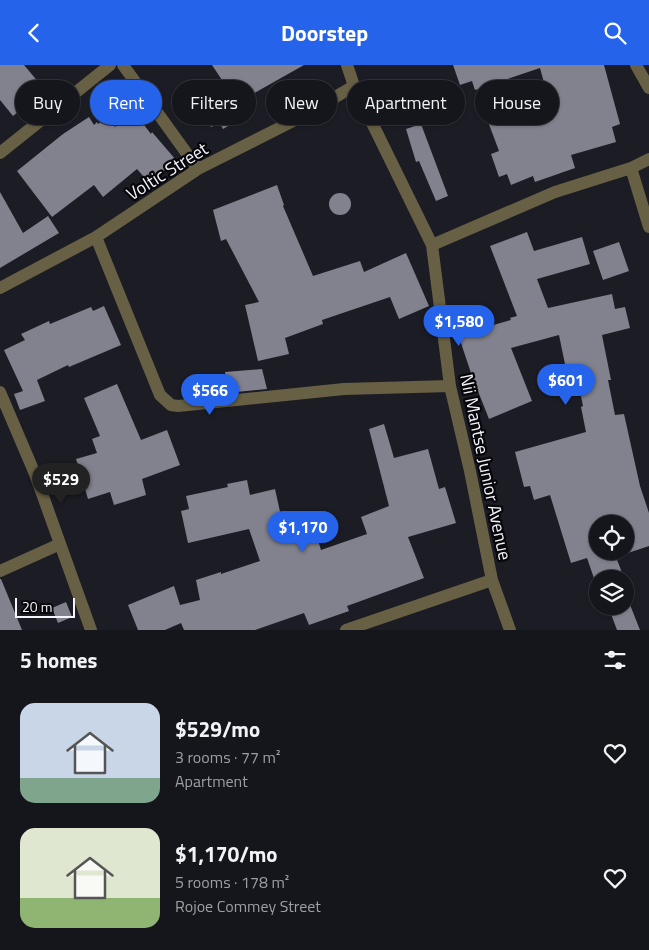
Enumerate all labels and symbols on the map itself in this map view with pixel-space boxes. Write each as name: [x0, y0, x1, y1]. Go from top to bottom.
street label: Voltic Street: [121, 135, 214, 207]
pin: $1,580: [418, 305, 500, 347]
pin: $601: [536, 363, 596, 406]
street label: Nii Mantse Junior Avenue: [453, 371, 519, 563]
pin: $566: [180, 373, 240, 416]
pin: $529: [31, 463, 91, 505]
pin: $1,170: [262, 511, 344, 553]
scale bar: [15, 595, 75, 618]

